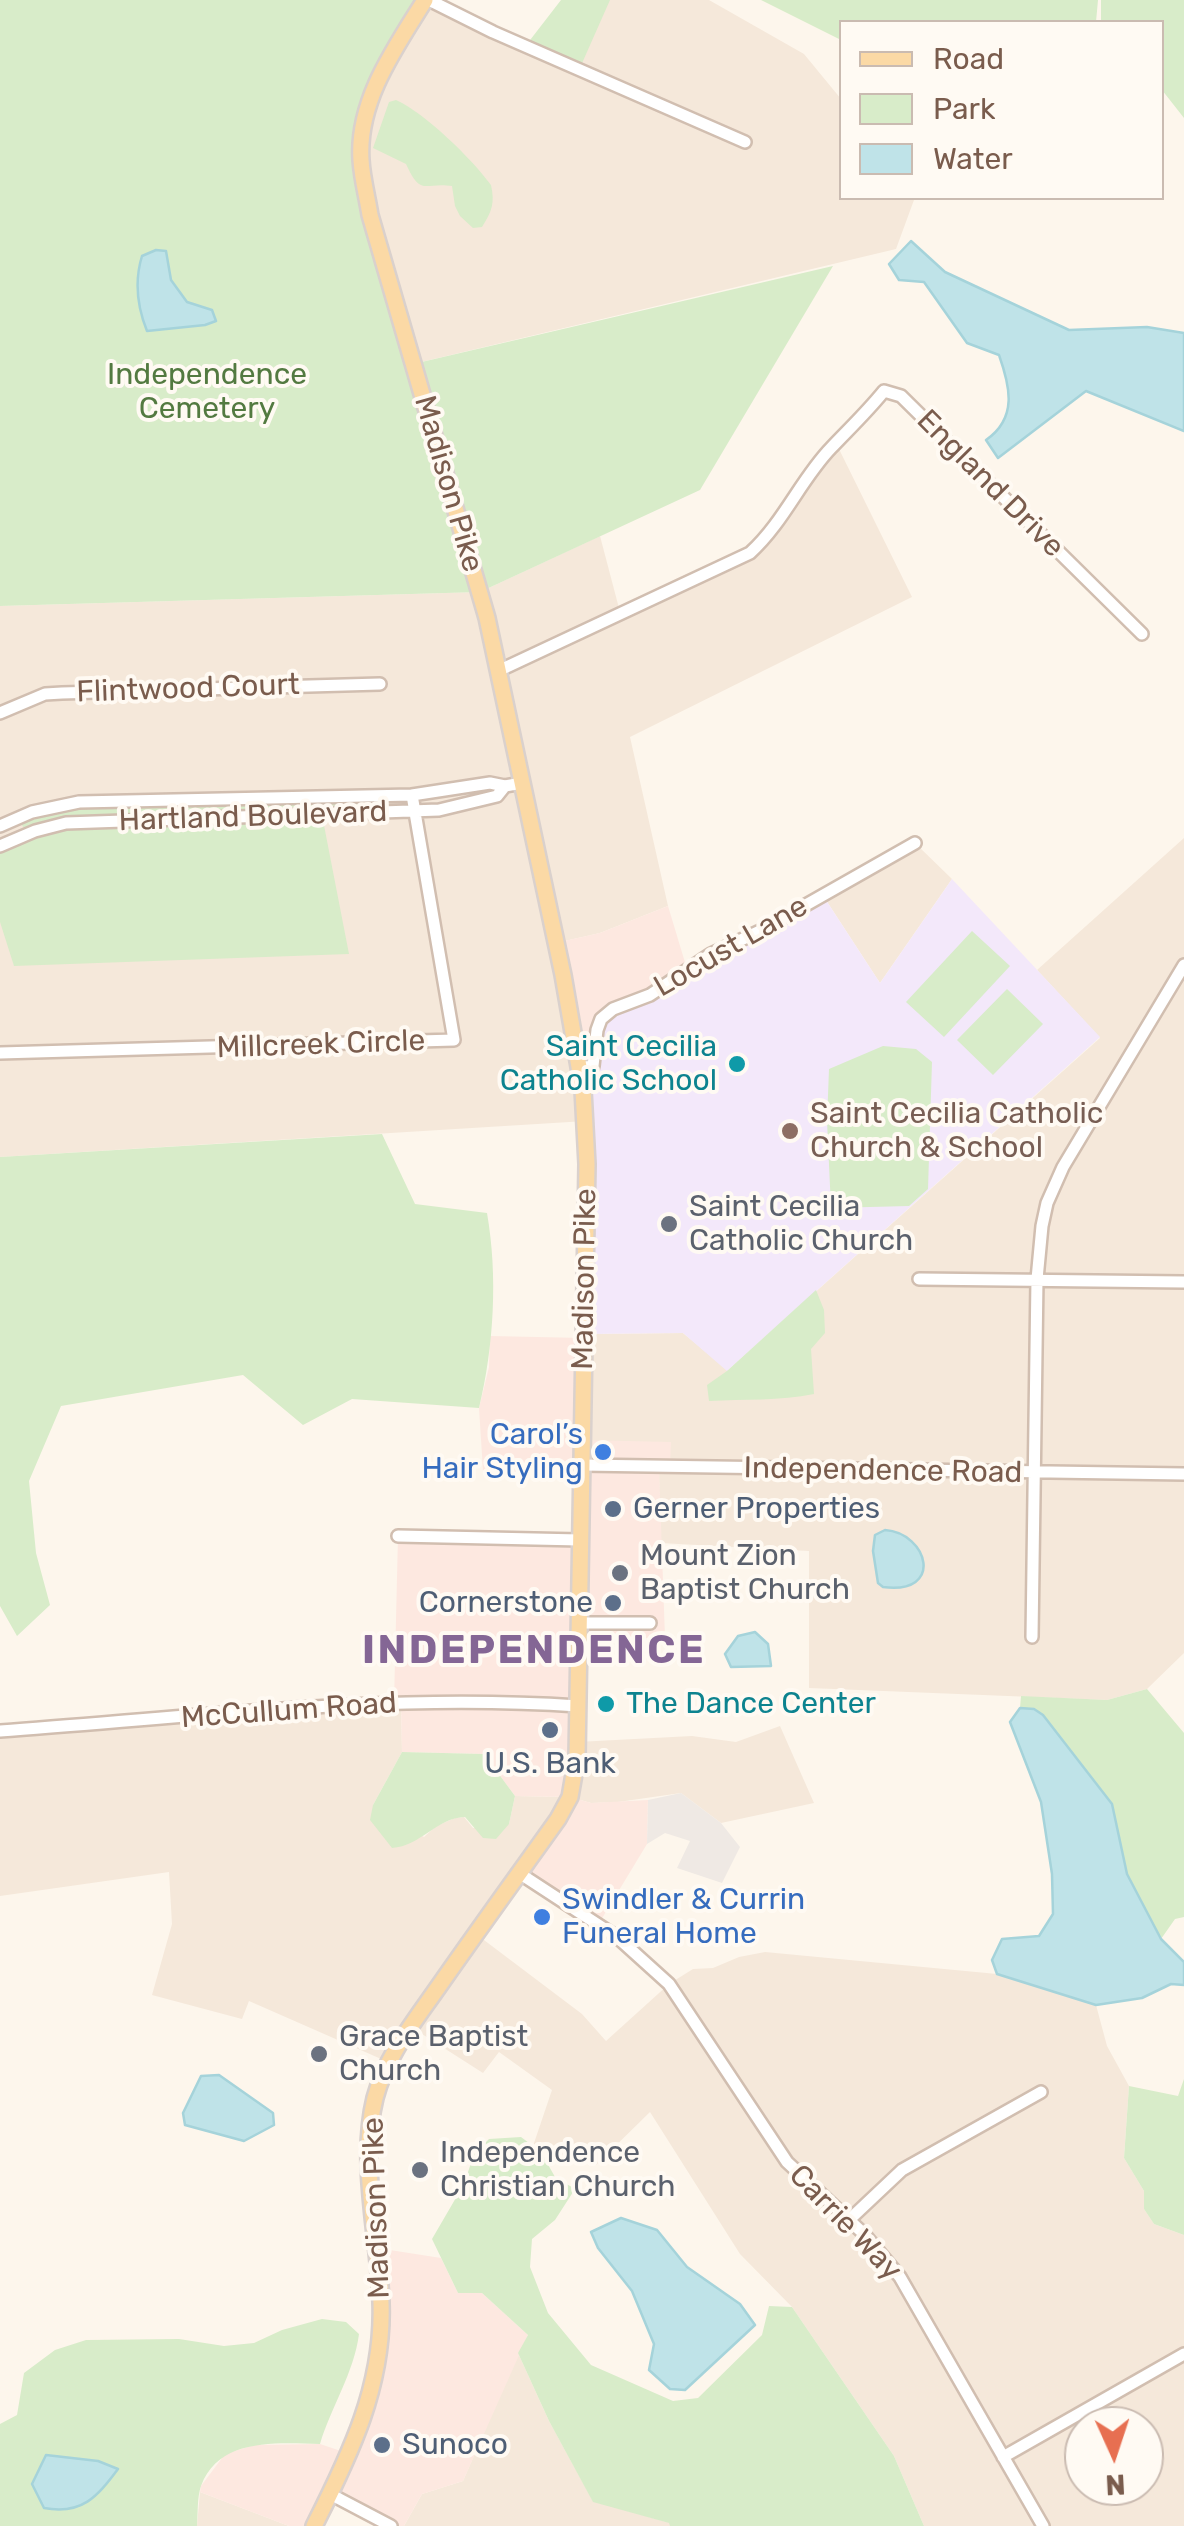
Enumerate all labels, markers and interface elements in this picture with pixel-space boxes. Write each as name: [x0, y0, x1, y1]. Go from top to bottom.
legend: [839, 20, 1164, 200]
text: Road: [933, 41, 1004, 77]
text: Park: [933, 91, 995, 127]
text: Water: [933, 141, 1013, 177]
park label: Independence Cemetery: [107, 357, 307, 428]
street label: Madison Pike: [406, 392, 490, 576]
street label: England Drive: [909, 403, 1071, 565]
street label: Flintwood Court: [76, 667, 300, 711]
street label: Hartland Boulevard: [118, 794, 388, 840]
street label: Locust Lane: [648, 889, 814, 1005]
street label: Millcreek Circle: [216, 1023, 426, 1067]
place label: Saint Cecilia Catholic School: [500, 1029, 717, 1100]
marker: Saint Cecilia Catholic School: [726, 1053, 748, 1075]
place label: Saint Cecilia Catholic Church & School: [810, 1096, 1103, 1166]
marker: Saint Cecilia Catholic Church & School: [779, 1120, 801, 1142]
street label: Madison Pike: [565, 1188, 605, 1370]
place label: Saint Cecilia Catholic Church: [689, 1189, 913, 1260]
marker: Saint Cecilia Catholic Church: [658, 1213, 680, 1235]
place label: Carol’s Hair Styling: [421, 1417, 583, 1488]
marker: Carol’s Hair Styling: [592, 1441, 614, 1463]
street label: Independence Road: [743, 1451, 1023, 1491]
place label: Gerner Properties: [633, 1491, 880, 1527]
marker: Gerner Properties: [602, 1498, 624, 1520]
place label: Mount Zion Baptist Church: [640, 1538, 850, 1608]
marker: Mount Zion Baptist Church: [609, 1562, 631, 1584]
place label: Cornerstone: [419, 1585, 593, 1621]
marker: Cornerstone: [602, 1592, 624, 1614]
district label: INDEPENDENCE: [362, 1627, 706, 1675]
street label: McCullum Road: [180, 1686, 398, 1736]
place label: The Dance Center: [626, 1686, 876, 1722]
marker: The Dance Center: [595, 1693, 617, 1715]
marker: U.S. Bank: [539, 1719, 561, 1741]
place label: U.S. Bank: [484, 1746, 616, 1782]
place label: Swindler & Currin Funeral Home: [562, 1882, 805, 1952]
marker: Swindler & Currin Funeral Home: [531, 1906, 553, 1928]
place label: Grace Baptist Church: [339, 2019, 528, 2090]
marker: Grace Baptist Church: [308, 2043, 330, 2065]
street label: Madison Pike: [356, 2117, 398, 2299]
place label: Independence Christian Church: [440, 2135, 676, 2206]
street label: Carrie Way: [781, 2158, 909, 2288]
marker: Independence Christian Church: [409, 2159, 431, 2181]
north arrow: [1064, 2406, 1164, 2506]
place label: Sunoco: [402, 2427, 508, 2463]
marker: Sunoco: [371, 2434, 393, 2456]
text: N: [1105, 2467, 1126, 2501]

